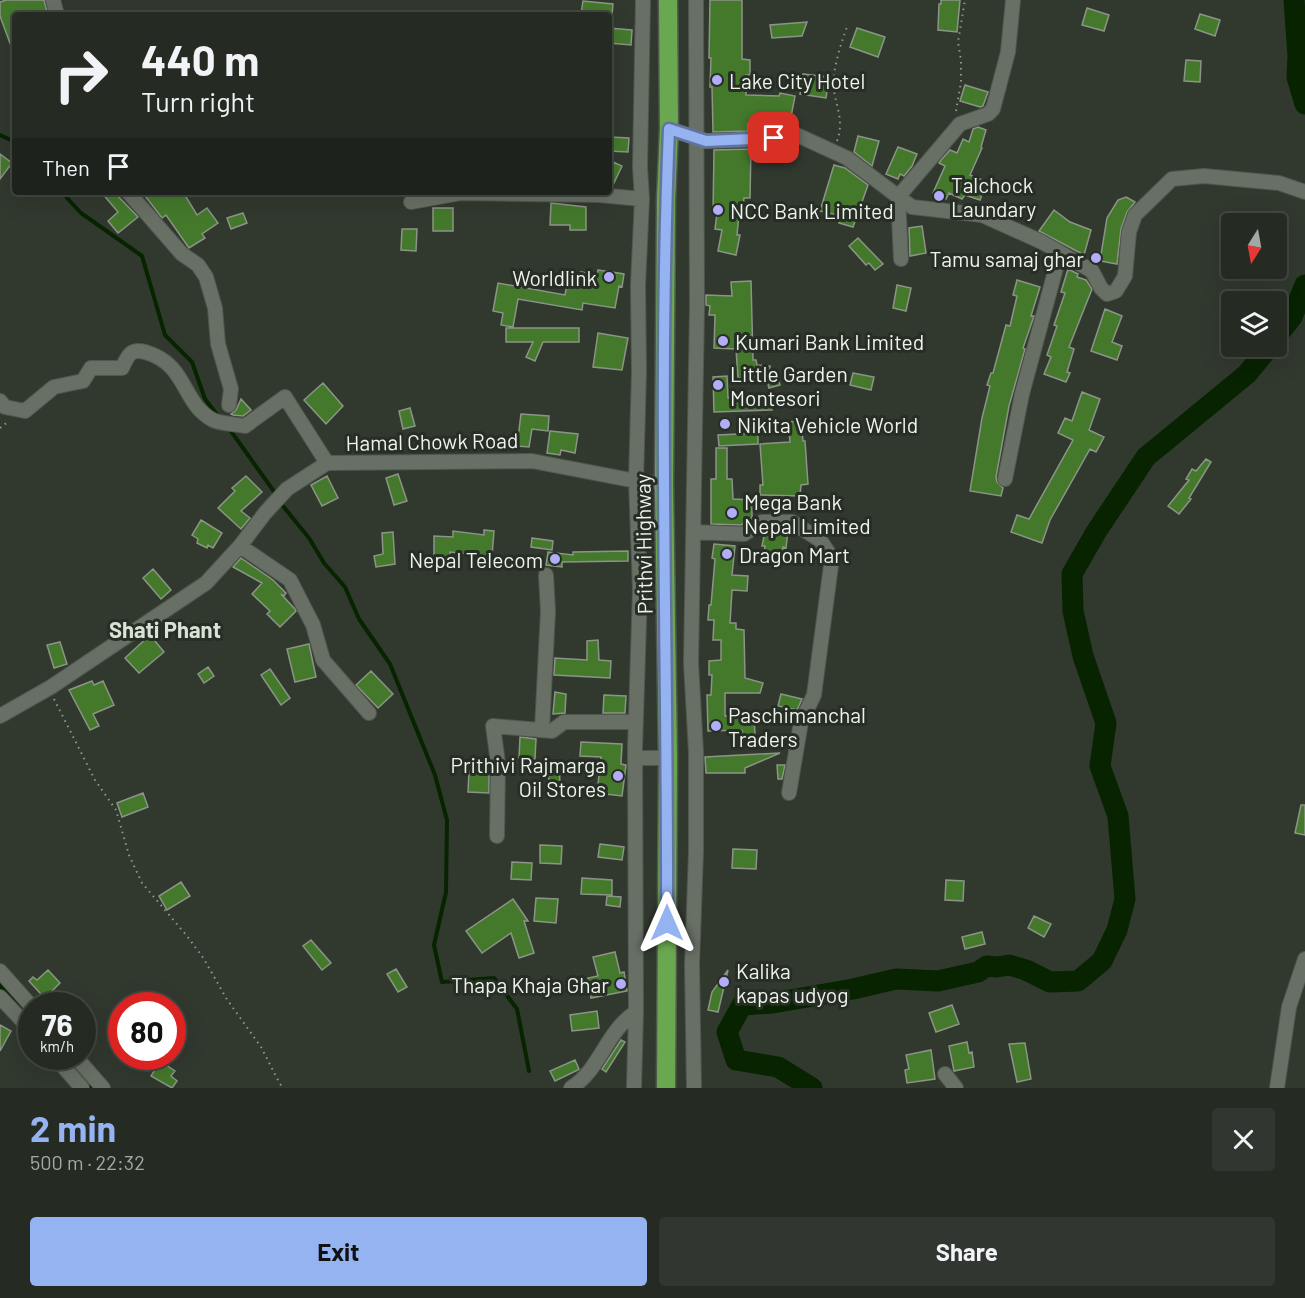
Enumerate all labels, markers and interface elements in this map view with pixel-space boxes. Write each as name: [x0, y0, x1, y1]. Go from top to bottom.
text: 440 m: [141, 34, 259, 84]
icon: right: [42, 36, 120, 114]
place label: Lake City Hotel: [729, 68, 865, 93]
marker: Lake City Hotel: [710, 73, 724, 87]
text: Turn right: [141, 85, 255, 117]
pin: [748, 112, 799, 163]
icon: arrive: [757, 121, 790, 154]
icon: arrive: [102, 150, 135, 183]
text: Then: [42, 154, 90, 180]
place label: Talchock Laundary: [951, 172, 1037, 221]
marker: Talchock Laundary: [932, 189, 946, 203]
place label: NCC Bank Limited: [730, 198, 894, 223]
marker: NCC Bank Limited: [711, 203, 725, 217]
north arrow: [1221, 213, 1287, 279]
map controls: [1221, 213, 1287, 357]
place label: Tamu samaj ghar: [930, 246, 1084, 271]
marker: Tamu samaj ghar: [1089, 251, 1103, 265]
place label: Worldlink: [512, 265, 597, 290]
marker: Worldlink: [602, 270, 616, 284]
button: layers: [1221, 291, 1287, 357]
place label: Kumari Bank Limited: [735, 329, 924, 354]
marker: Kumari Bank Limited: [716, 334, 730, 348]
place label: Little Garden Montesori: [730, 361, 848, 410]
marker: Little Garden Montesori: [711, 378, 725, 392]
place label: Nikita Vehicle World: [737, 412, 918, 437]
marker: Nikita Vehicle World: [718, 417, 732, 431]
street label: Hamal Chowk Road: [345, 427, 519, 455]
street label: Prithvi Highway: [629, 473, 657, 614]
place label: Mega Bank Nepal Limited: [744, 489, 871, 538]
marker: Mega Bank Nepal Limited: [725, 506, 739, 520]
place label: Dragon Mart: [739, 542, 850, 567]
place label: Nepal Telecom: [409, 547, 543, 572]
marker: Dragon Mart: [720, 547, 734, 561]
marker: Nepal Telecom: [548, 552, 562, 566]
district label: Shati Phant: [109, 616, 221, 642]
place label: Paschimanchal Traders: [728, 702, 866, 751]
marker: Paschimanchal Traders: [709, 719, 723, 733]
place label: Prithivi Rajmarga Oil Stores: [451, 752, 606, 801]
marker: Prithivi Rajmarga Oil Stores: [611, 769, 625, 783]
position arrow: [635, 891, 699, 955]
place label: Kalika kapas udyog: [736, 958, 848, 1007]
place label: Thapa Khaja Ghar: [451, 972, 609, 997]
marker: Kalika kapas udyog: [717, 975, 731, 989]
marker: Thapa Khaja Ghar: [614, 977, 628, 991]
speed limit sign: 80: [108, 992, 186, 1070]
text: 76: [42, 1006, 73, 1042]
text: km/h: [40, 1037, 74, 1055]
text: 2 min: [30, 1106, 116, 1149]
button: close: [1212, 1108, 1275, 1171]
text: 500 m · 22:32: [30, 1150, 145, 1174]
button: Exit: [30, 1217, 647, 1286]
button: Share: [659, 1217, 1275, 1286]

